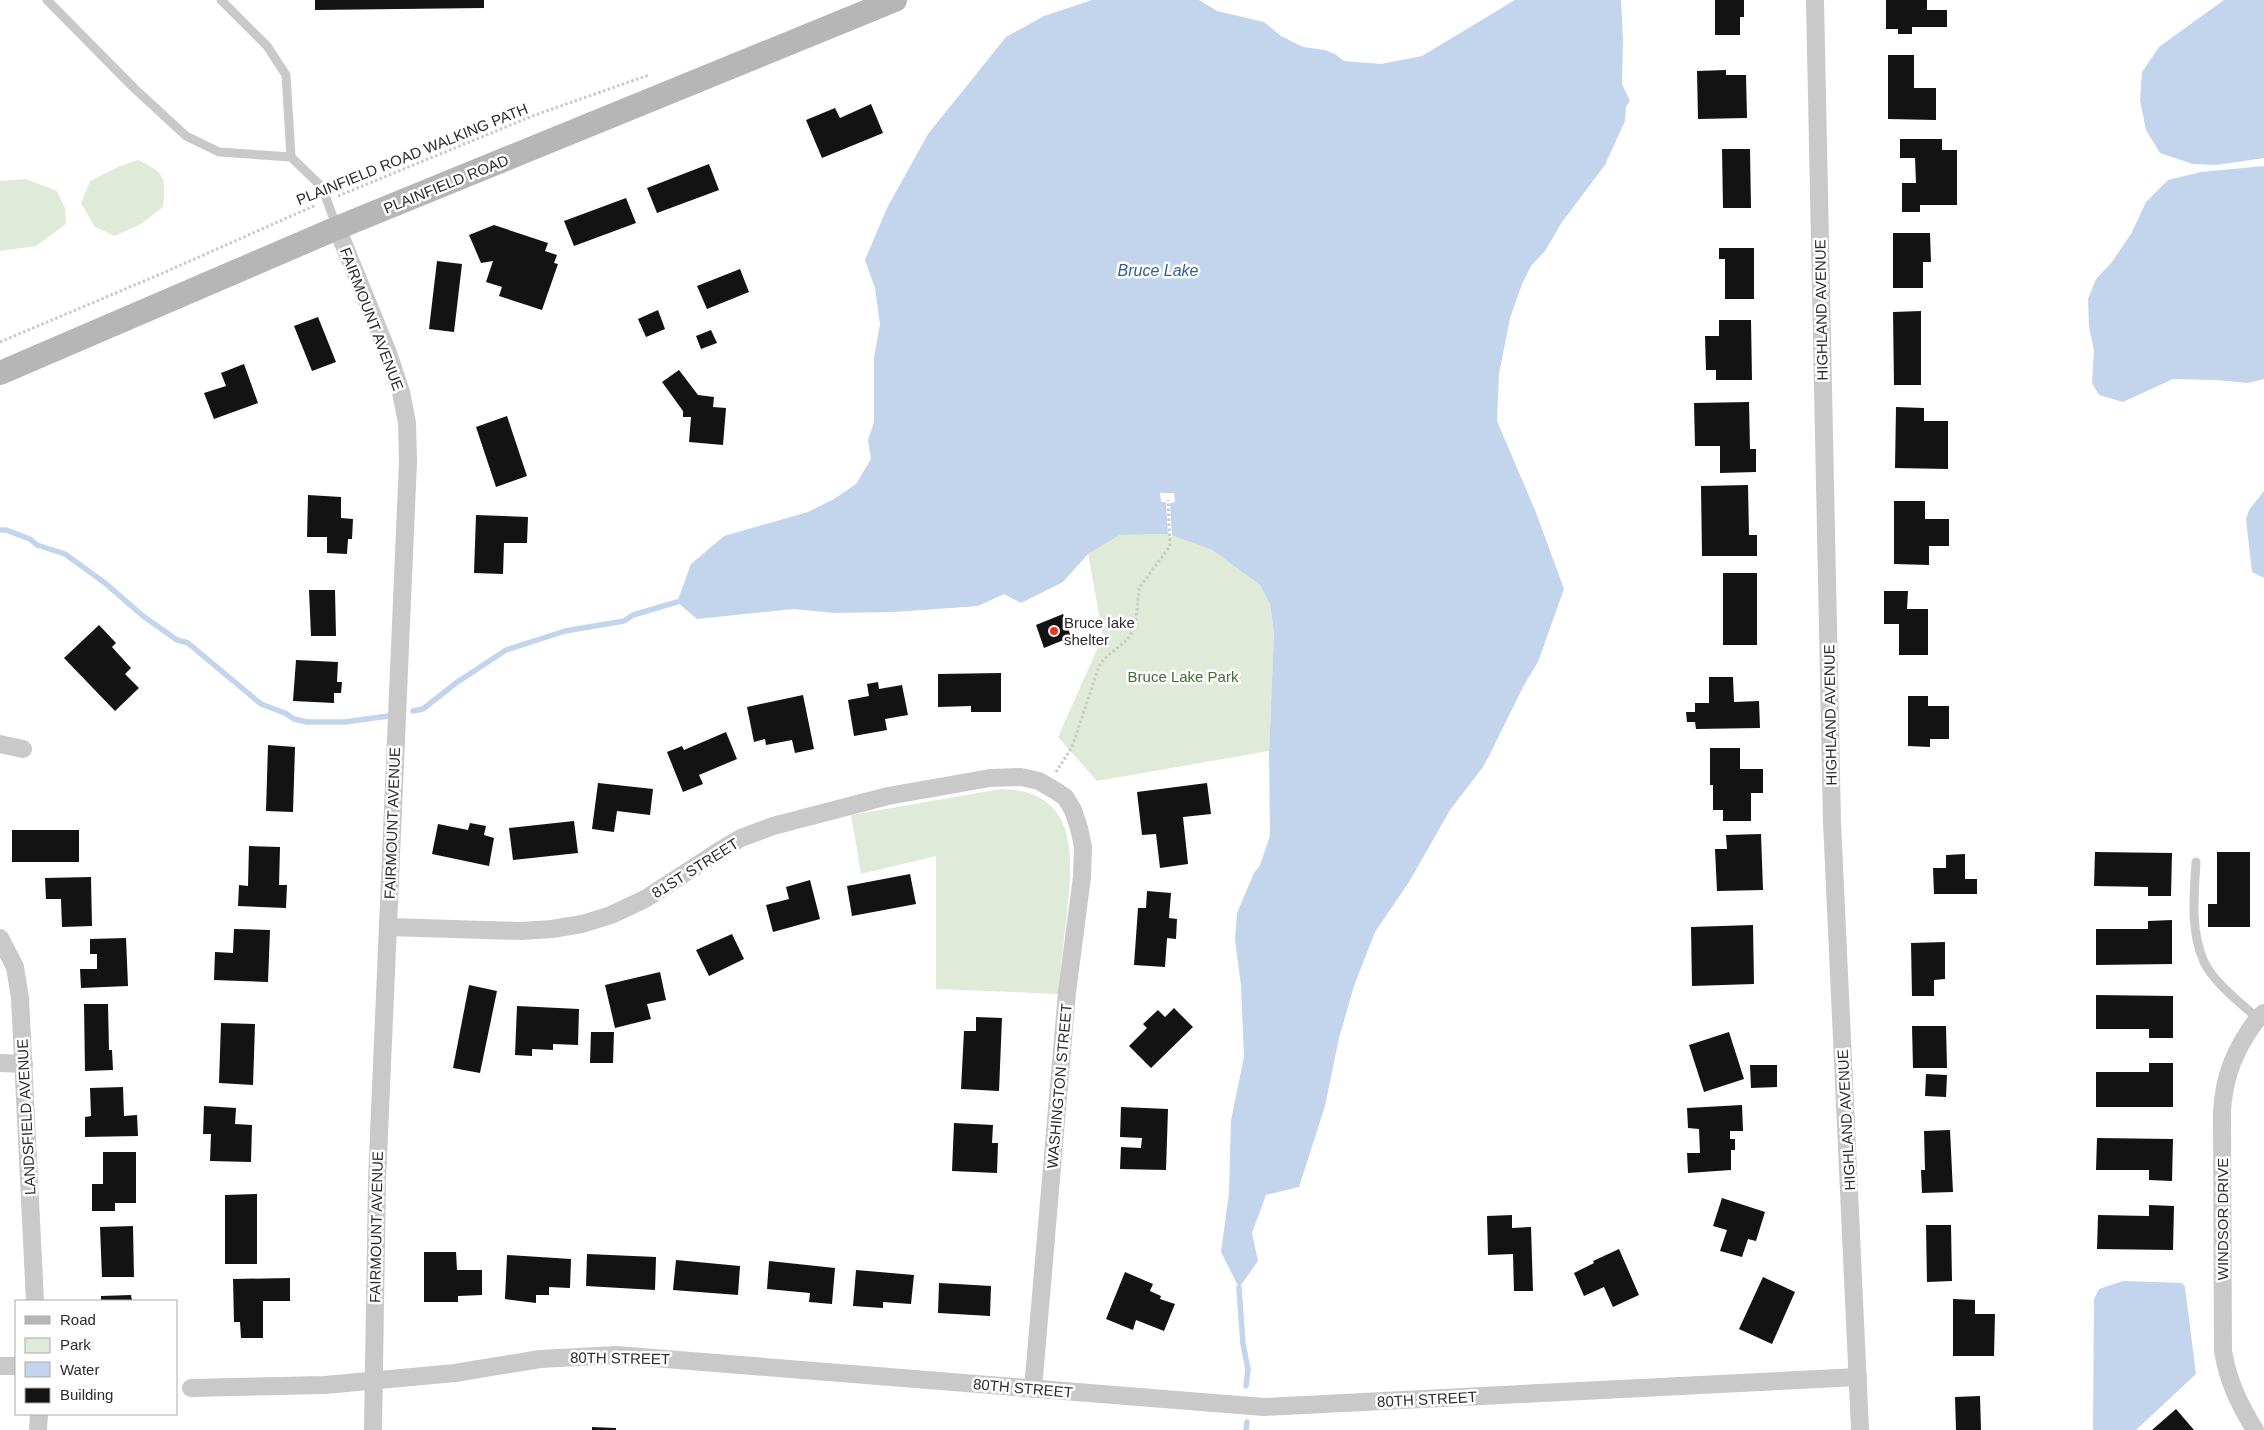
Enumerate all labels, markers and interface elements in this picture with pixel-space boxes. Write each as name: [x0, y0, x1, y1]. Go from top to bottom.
street label: PLAINFIELD ROAD WALKING PATH: [294, 99, 530, 209]
street label: PLAINFIELD ROAD: [381, 151, 511, 217]
street label: HIGHLAND AVENUE: [1811, 239, 1831, 381]
street label: FAIRMOUNT AVENUE: [337, 245, 407, 393]
water label: Bruce Lake: [1118, 262, 1199, 279]
place label: Bruce lake shelter: [1064, 614, 1135, 648]
marker: Bruce lake shelter: [1048, 625, 1060, 637]
street label: HIGHLAND AVENUE: [1820, 644, 1840, 786]
park label: Bruce Lake Park: [1128, 668, 1239, 685]
street label: FAIRMOUNT AVENUE: [381, 747, 403, 899]
street label: 81ST STREET: [649, 835, 741, 901]
street label: WASHINGTON STREET: [1043, 1003, 1075, 1169]
street label: LANDSFIELD AVENUE: [13, 1038, 39, 1196]
street label: HIGHLAND AVENUE: [1834, 1049, 1858, 1191]
street label: FAIRMOUNT AVENUE: [366, 1151, 386, 1303]
street label: WINDSOR DRIVE: [2214, 1158, 2231, 1280]
legend: [15, 1300, 178, 1415]
text: Road: [60, 1311, 96, 1328]
text: Park: [60, 1336, 91, 1353]
street label: 80TH STREET: [570, 1349, 670, 1367]
text: Water: [60, 1361, 99, 1378]
street label: 80TH STREET: [972, 1375, 1074, 1401]
text: Building: [60, 1386, 113, 1403]
street label: 80TH STREET: [1377, 1388, 1477, 1410]

